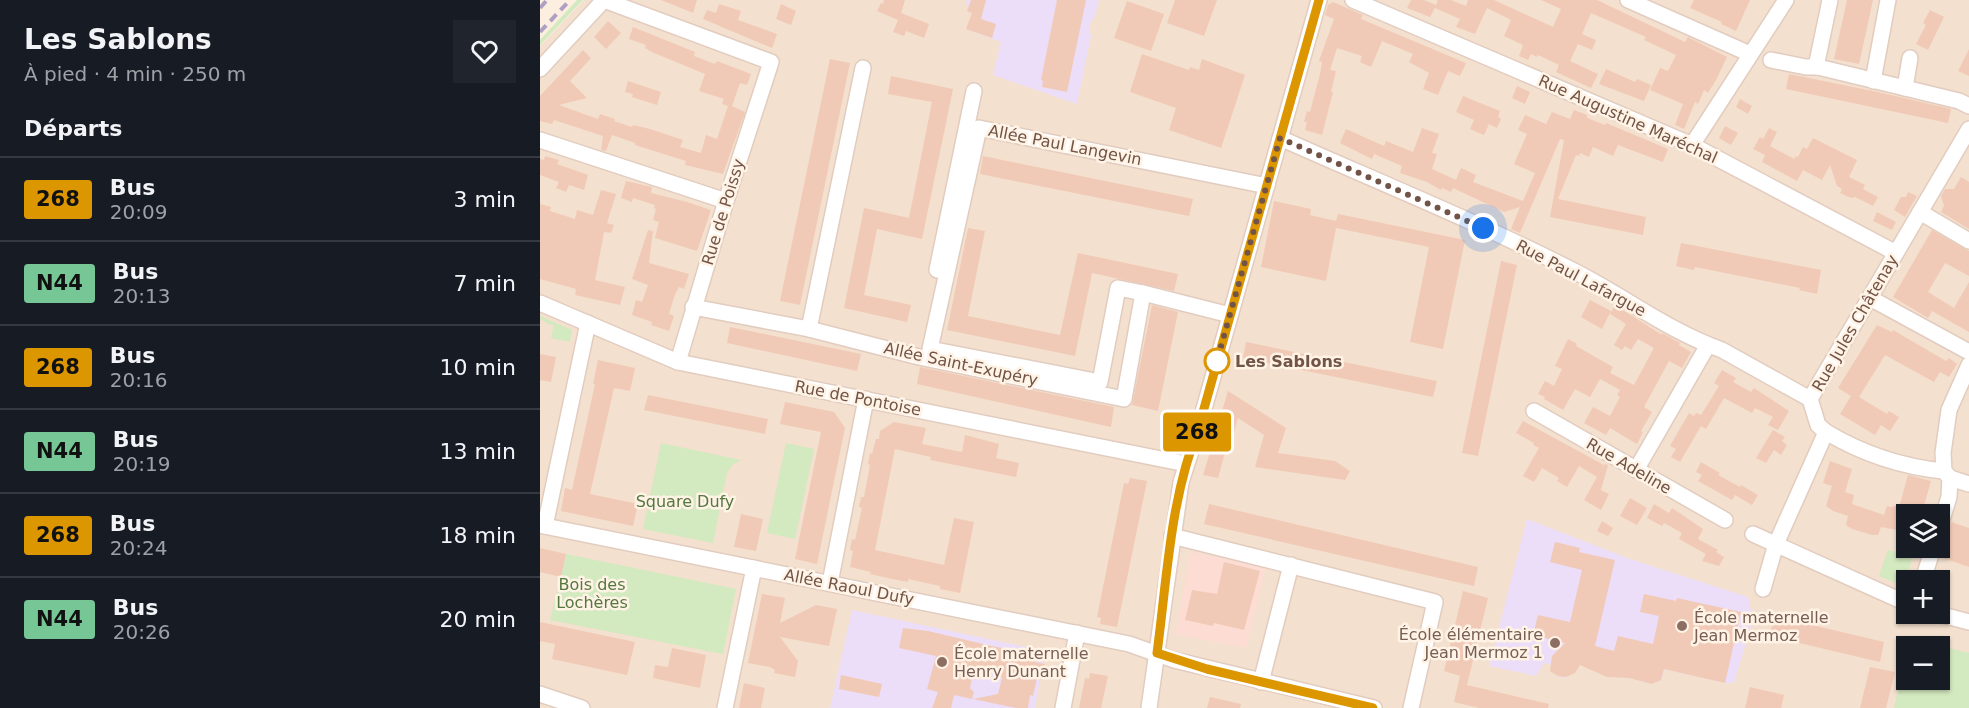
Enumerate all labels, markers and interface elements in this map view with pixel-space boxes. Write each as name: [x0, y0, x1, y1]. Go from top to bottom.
button: heart: [453, 20, 516, 83]
text: Les Sablons: [24, 23, 212, 56]
text: À pied · 4 min · 250 m: [24, 62, 246, 86]
street label: Rue Augustine Maréchal: [1536, 71, 1720, 167]
text: Départs: [24, 116, 122, 141]
street label: Allée Paul Langevin: [987, 121, 1143, 169]
street label: Rue de Poissy: [698, 157, 748, 267]
text: Bus: [110, 175, 155, 200]
text: 268: [36, 187, 80, 211]
text: 3 min: [454, 187, 516, 212]
text: 20:09: [110, 200, 167, 224]
your location: [1468, 213, 1498, 243]
street label: Rue Paul Lafargue: [1513, 236, 1649, 320]
street label: Rue Jules Châtenay: [1808, 251, 1902, 395]
text: Bus: [113, 259, 158, 284]
text: N44: [36, 271, 83, 295]
text: 7 min: [454, 271, 516, 296]
text: 20:13: [113, 284, 170, 308]
street label: Allée Saint-Exupéry: [882, 338, 1040, 390]
text: Bus: [110, 343, 155, 368]
marker: Les Sablons: [1204, 348, 1230, 374]
place label: Les Sablons: [1235, 352, 1342, 371]
text: 268: [36, 355, 80, 379]
text: 10 min: [440, 355, 516, 380]
text: 20:16: [110, 368, 167, 392]
street label: Rue de Pontoise: [793, 376, 923, 420]
line badge: 268: [1162, 412, 1232, 452]
text: 268: [1175, 420, 1219, 444]
text: Bus: [113, 427, 158, 452]
street label: Rue Adeline: [1583, 434, 1675, 498]
text: N44: [36, 439, 83, 463]
text: 13 min: [440, 439, 516, 464]
text: 20:19: [113, 452, 170, 476]
park label: Square Dufy: [636, 492, 734, 511]
map controls: [1896, 504, 1950, 690]
button: layers: [1896, 504, 1950, 558]
text: Bus: [110, 511, 155, 536]
text: 268: [36, 523, 80, 547]
text: 18 min: [440, 523, 516, 548]
text: 20:24: [110, 536, 167, 560]
street label: Allée Raoul Dufy: [782, 565, 916, 609]
button: +: [1896, 570, 1950, 624]
park label: Bois des Lochères: [556, 575, 628, 612]
text: Bus: [113, 595, 158, 620]
text: N44: [36, 607, 83, 631]
text: 20 min: [440, 607, 516, 632]
place label: École maternelle Jean Mermoz: [1693, 608, 1829, 645]
marker: École maternelle Jean Mermoz: [1675, 619, 1689, 633]
text: 20:26: [113, 620, 170, 644]
place label: École élémentaire Jean Mermoz 1: [1399, 625, 1543, 662]
marker: École élémentaire Jean Mermoz 1: [1548, 636, 1562, 650]
button: −: [1896, 636, 1950, 690]
place label: École maternelle Henry Dunant: [954, 644, 1089, 681]
marker: École maternelle Henry Dunant: [935, 655, 949, 669]

